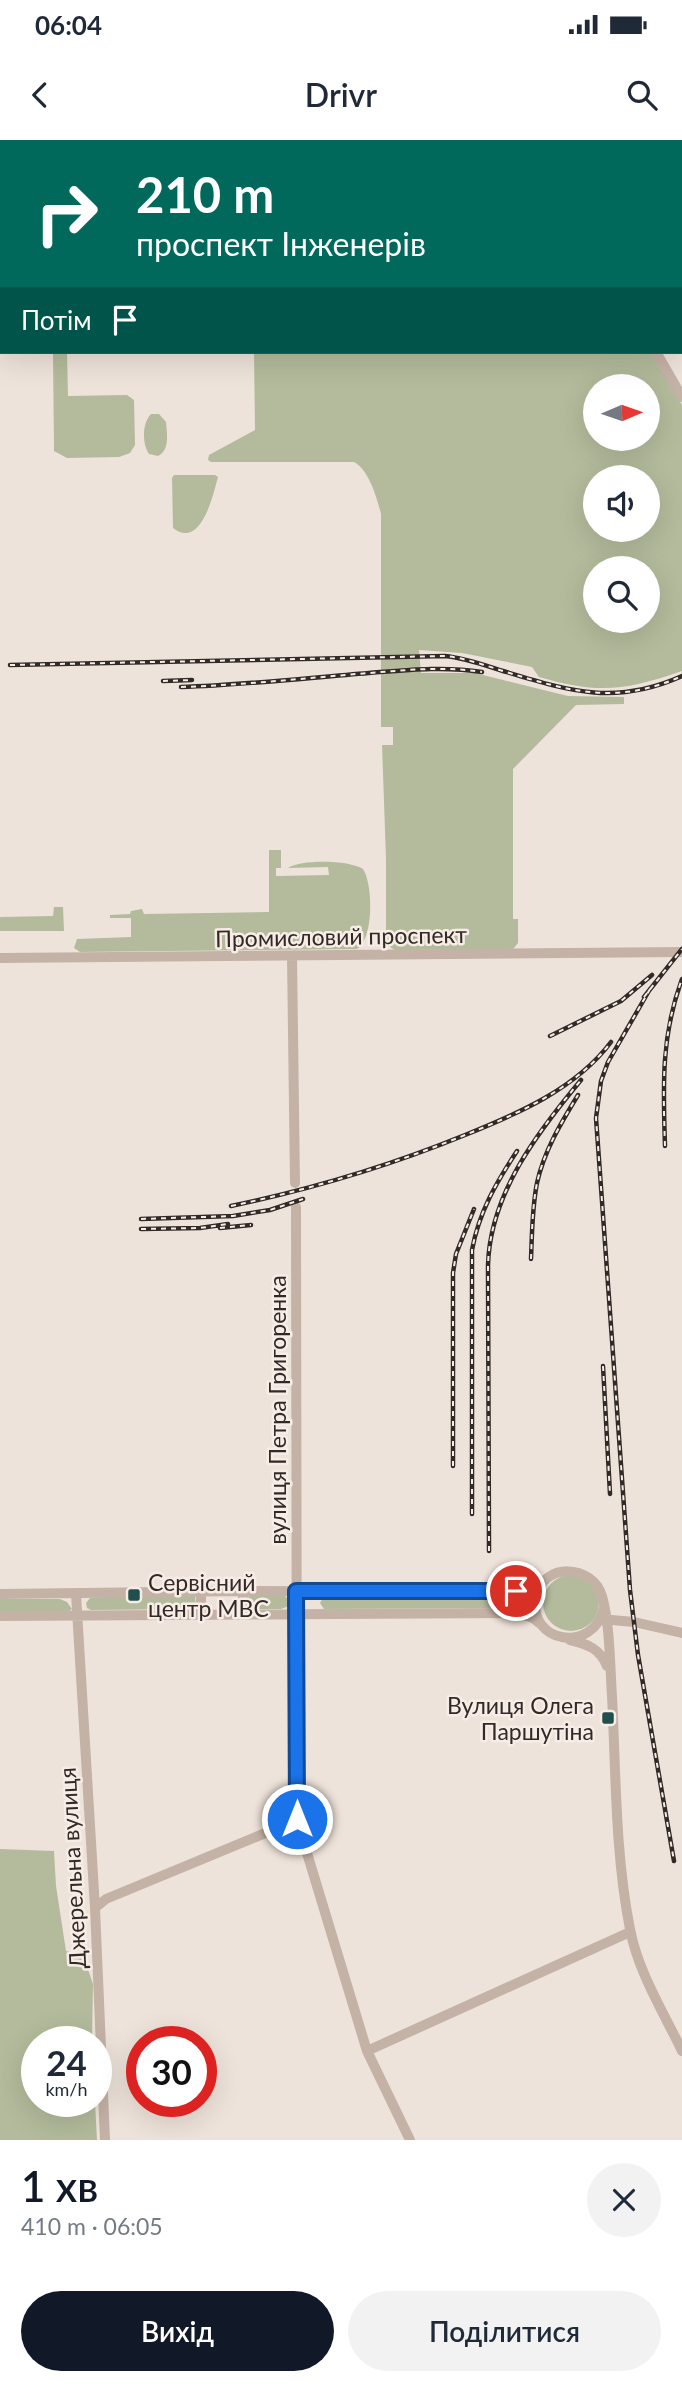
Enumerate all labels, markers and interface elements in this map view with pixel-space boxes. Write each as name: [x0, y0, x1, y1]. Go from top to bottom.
text: 06:04: [35, 9, 102, 41]
text: Drivr: [305, 75, 377, 114]
icon: back: [21, 76, 59, 114]
icon: search: [623, 76, 661, 114]
text: 210 m: [136, 165, 274, 223]
icon: right: [21, 168, 112, 259]
text: проспект Інженерів: [136, 224, 426, 263]
icon: arrive: [106, 301, 144, 339]
text: Потім: [21, 304, 92, 336]
north arrow: [583, 374, 660, 452]
map controls: [583, 374, 660, 633]
button: sound: [583, 465, 660, 542]
button: search: [583, 556, 660, 633]
street label: Промисловий проспект: [215, 920, 468, 952]
street label: вулиця Петра Григоренка: [263, 1275, 291, 1545]
pin: [486, 1561, 546, 1621]
place label: Сервісний центр МВС: [148, 1568, 269, 1622]
icon: arrive: [497, 1572, 535, 1610]
marker: Сервісний центр МВС: [126, 1587, 142, 1603]
place label: Вулиця Олега Паршутіна: [447, 1691, 594, 1745]
marker: Вулиця Олега Паршутіна: [600, 1710, 616, 1726]
street label: Джерельна вулиця: [53, 1767, 91, 1969]
position arrow: [260, 1782, 334, 1856]
speed limit sign: 30: [126, 2026, 217, 2117]
text: 24: [46, 2041, 87, 2083]
text: km/h: [45, 2078, 88, 2100]
text: 1 хв: [21, 2161, 98, 2211]
button: close: [587, 2163, 661, 2237]
text: 410 m · 06:05: [21, 2212, 163, 2240]
button: Вихід: [21, 2291, 334, 2371]
button: Поділитися: [348, 2291, 661, 2371]

